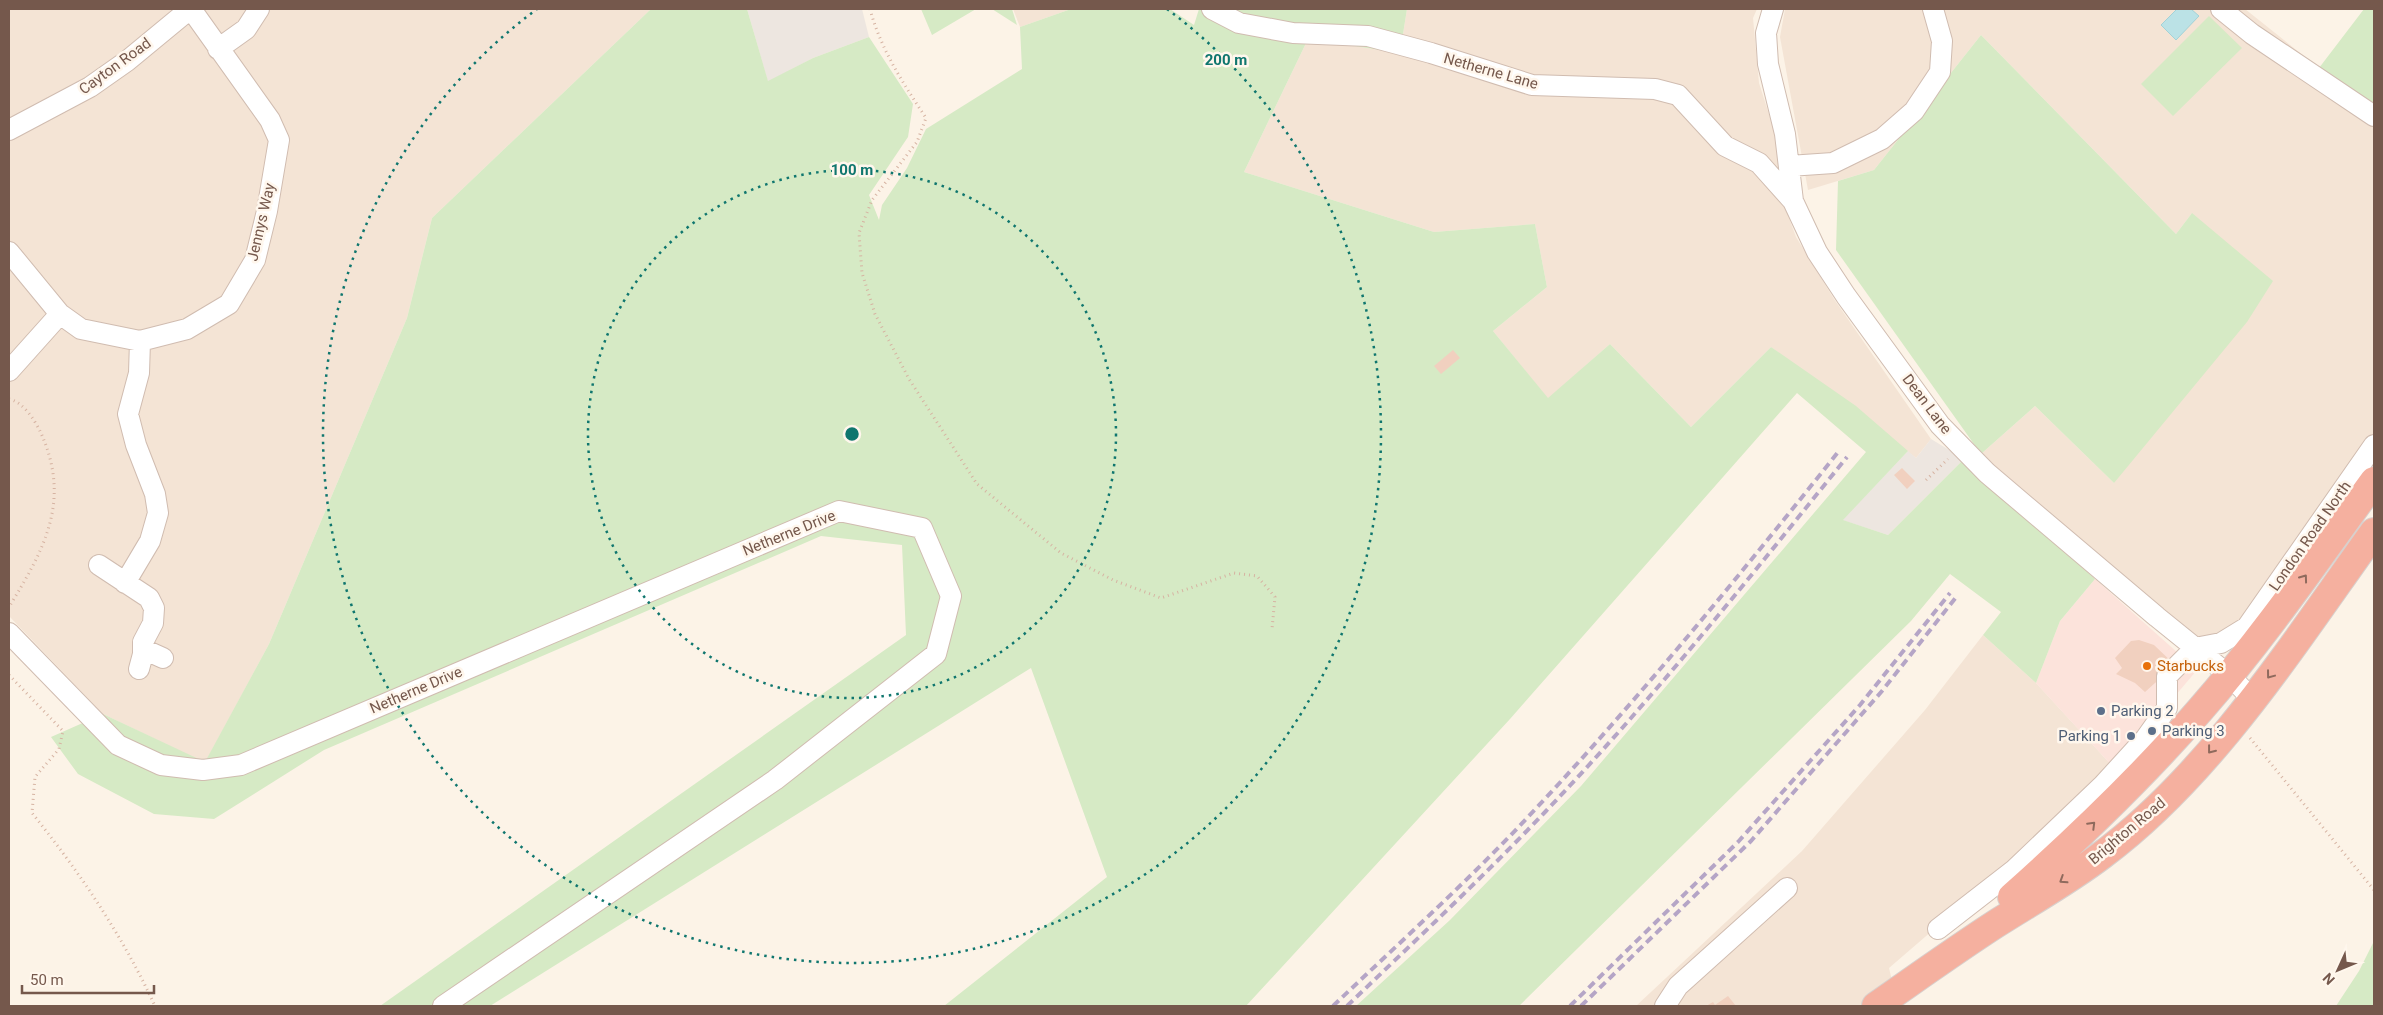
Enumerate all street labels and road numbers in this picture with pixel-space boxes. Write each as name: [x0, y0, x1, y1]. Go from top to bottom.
street label: Cayton Road: [75, 34, 155, 98]
street label: Netherne Lane: [1442, 49, 1540, 93]
street label: Jennys Way: [243, 181, 279, 263]
street label: Dean Lane: [1899, 370, 1955, 438]
street label: London Road North: [2265, 478, 2355, 594]
street label: Netherne Drive: [740, 506, 838, 560]
street label: Netherne Drive: [367, 662, 465, 718]
street label: Brighton Road: [2085, 794, 2169, 868]

